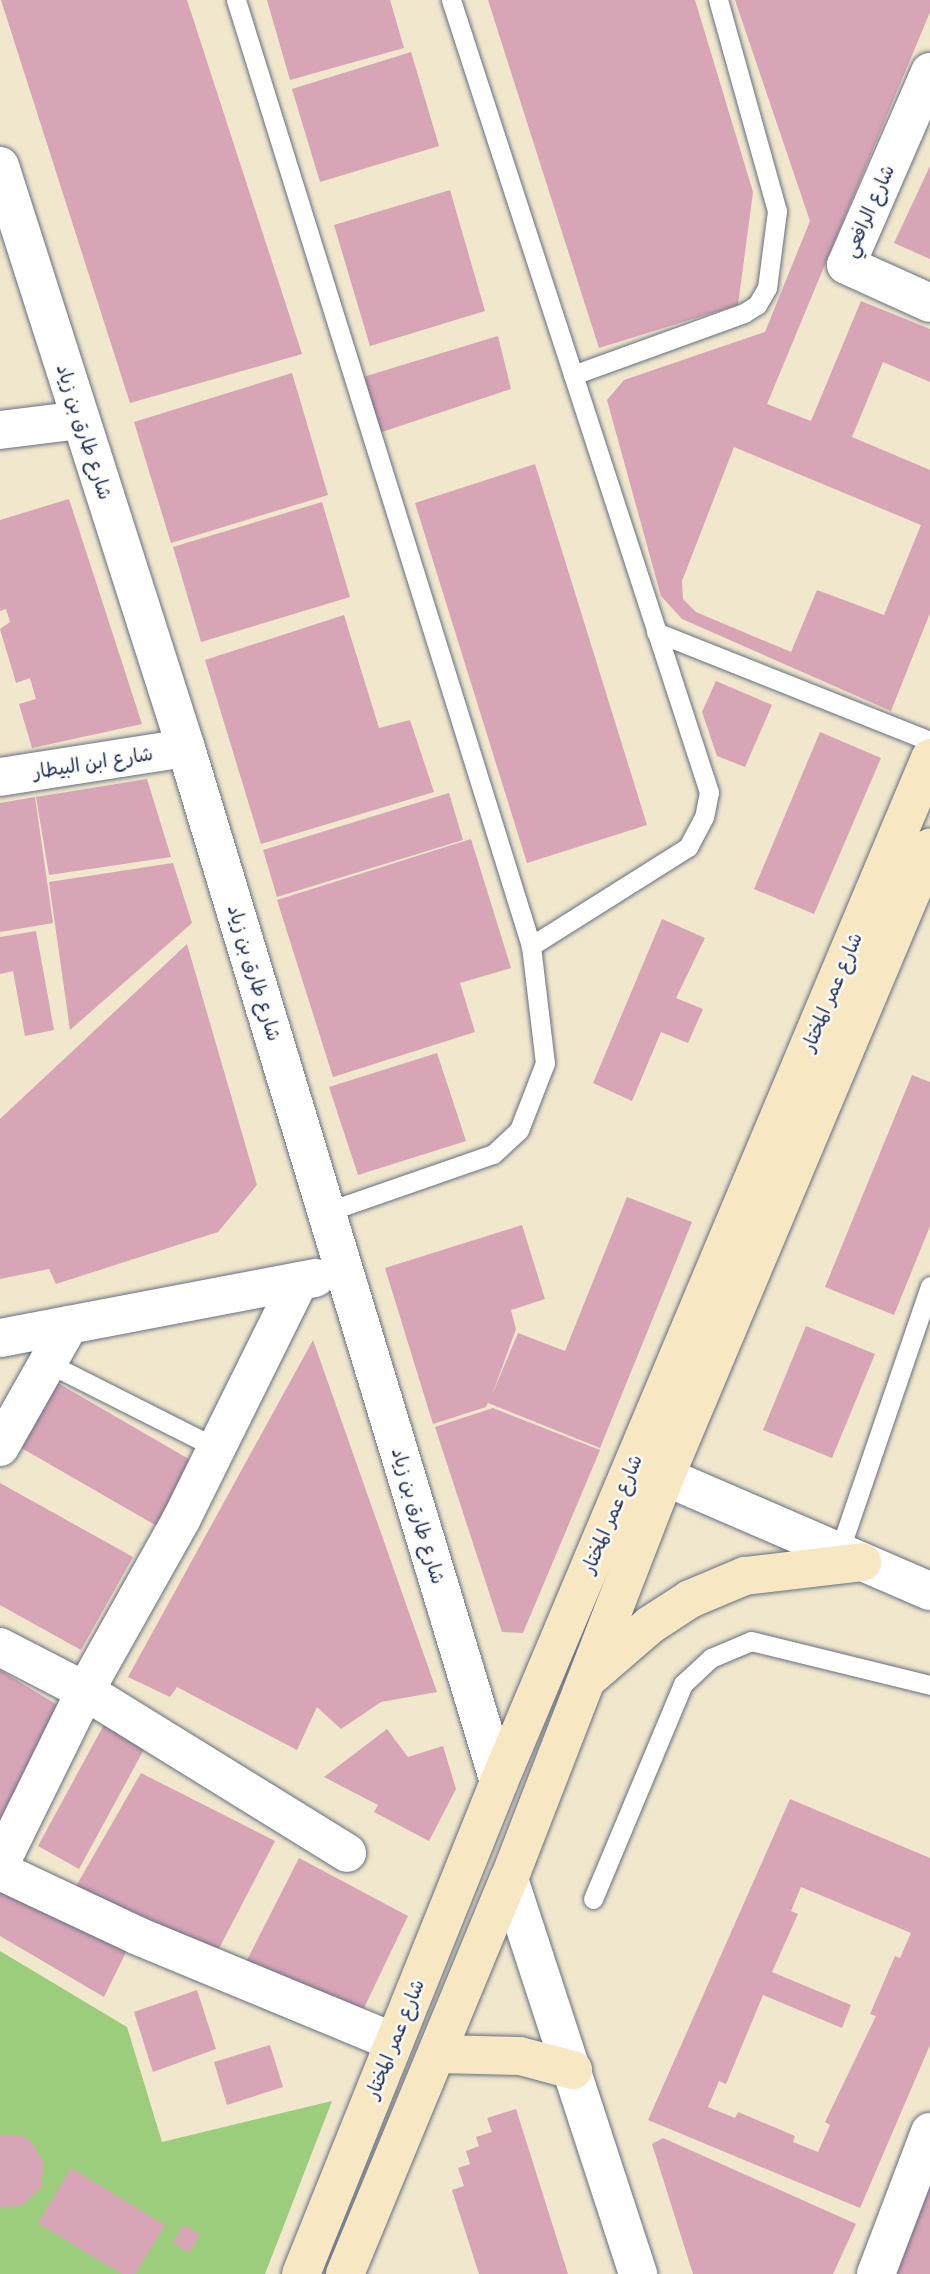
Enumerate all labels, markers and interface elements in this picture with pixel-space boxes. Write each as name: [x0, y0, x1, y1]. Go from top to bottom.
street label: شارع الرافعي: [838, 161, 900, 261]
street label: شارع طارق بن زياد: [51, 361, 117, 503]
street label: شارع ابن البيطار: [31, 742, 155, 784]
street label: شارع طارق بن زياد: [222, 902, 286, 1044]
street label: شارع عمر المختار: [797, 929, 867, 1055]
street label: شارع طارق بن زياد: [386, 1445, 450, 1587]
street label: شارع عمر المختار: [577, 1451, 647, 1577]
street label: شارع عمر المختار: [361, 1976, 429, 2102]

